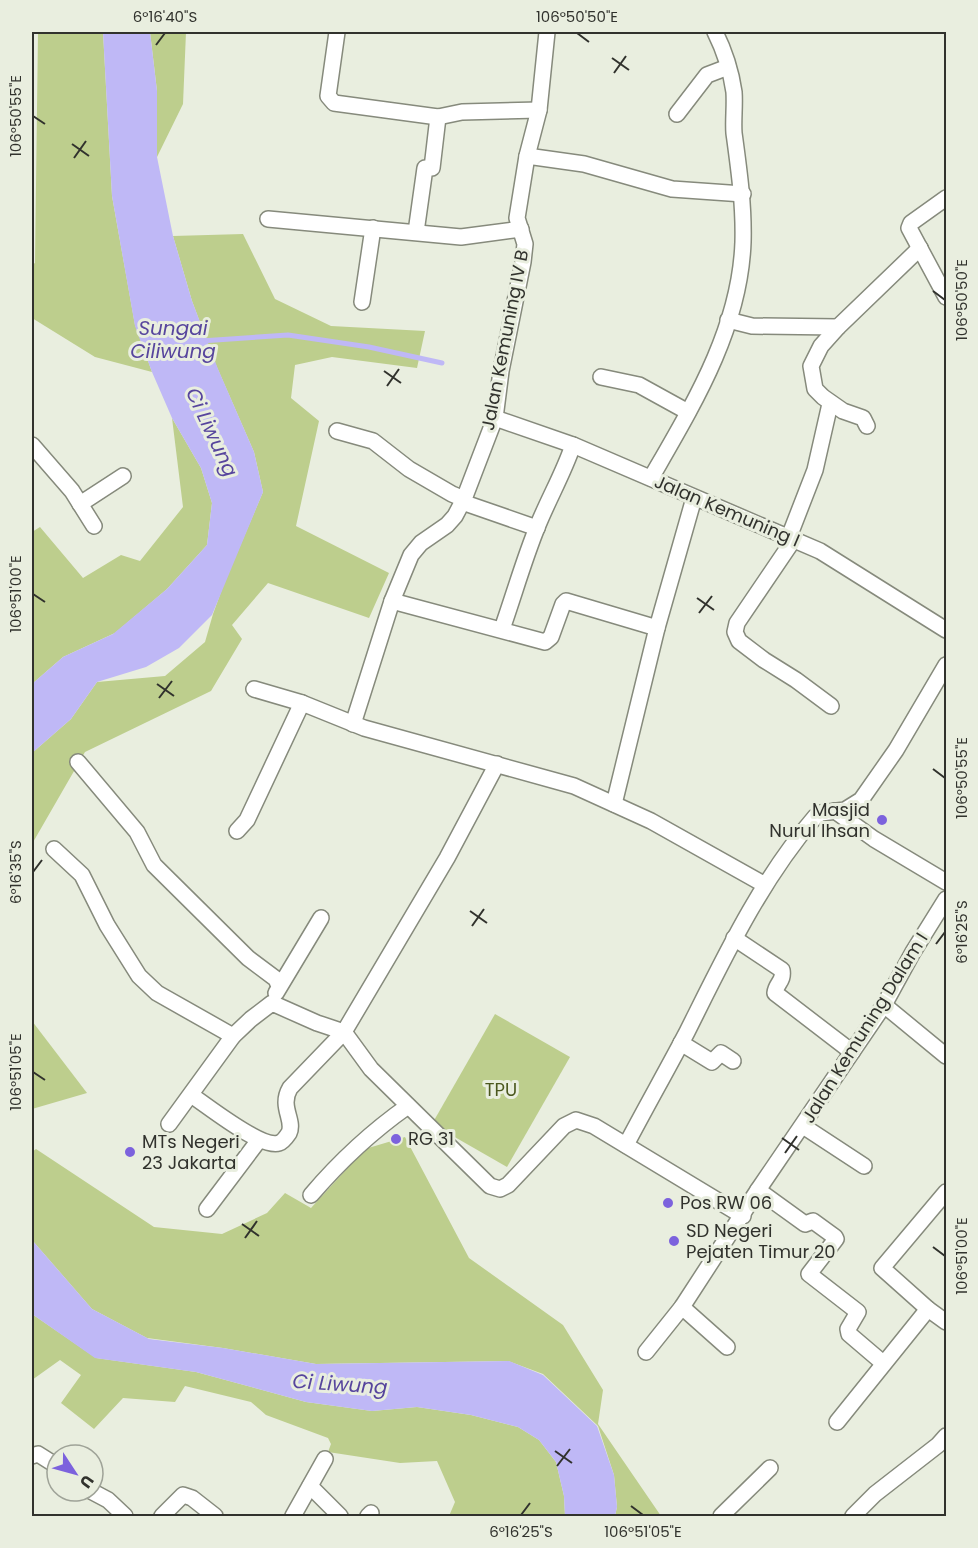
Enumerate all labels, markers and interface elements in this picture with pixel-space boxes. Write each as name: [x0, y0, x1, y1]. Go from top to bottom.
text: 6°16'40"S: [133, 6, 197, 27]
text: 106°50'50"E: [536, 6, 618, 27]
text: 106°50'55"E: [5, 75, 26, 157]
street label: Jalan Kemuning IV B: [475, 247, 534, 432]
text: 106°50'50"E: [951, 259, 972, 341]
water label: Sungai Ciliwung: [130, 314, 216, 365]
water label: Ci Liwung: [179, 383, 245, 481]
street label: Jalan Kemuning I: [651, 469, 804, 552]
text: 106°51'00"E: [5, 555, 26, 633]
text: 106°50'55"E: [951, 737, 972, 819]
place label: Masjid Nurul Ihsan: [769, 797, 870, 843]
marker: Masjid Nurul Ihsan: [875, 813, 889, 827]
text: 6°16'35"S: [5, 840, 26, 904]
text: 6°16'25"S: [951, 900, 972, 964]
street label: Jalan Kemuning Dalam I: [796, 928, 934, 1128]
text: 106°51'05"E: [5, 1033, 26, 1111]
park label: TPU: [485, 1077, 517, 1102]
place label: RG 31: [408, 1126, 454, 1151]
place label: MTs Negeri 23 Jakarta: [142, 1129, 240, 1175]
marker: RG 31: [389, 1132, 403, 1146]
marker: MTs Negeri 23 Jakarta: [123, 1145, 137, 1159]
place label: Pos RW 06: [680, 1190, 772, 1215]
marker: Pos RW 06: [661, 1196, 675, 1210]
text: 106°51'00"E: [951, 1217, 972, 1295]
place label: SD Negeri Pejaten Timur 20: [686, 1218, 836, 1264]
marker: SD Negeri Pejaten Timur 20: [667, 1234, 681, 1248]
water label: Ci Liwung: [291, 1367, 389, 1401]
north arrow: [45, 1443, 105, 1503]
text: U: [74, 1470, 99, 1493]
text: 6°16'25"S: [489, 1521, 553, 1542]
text: 106°51'05"E: [604, 1521, 682, 1542]

